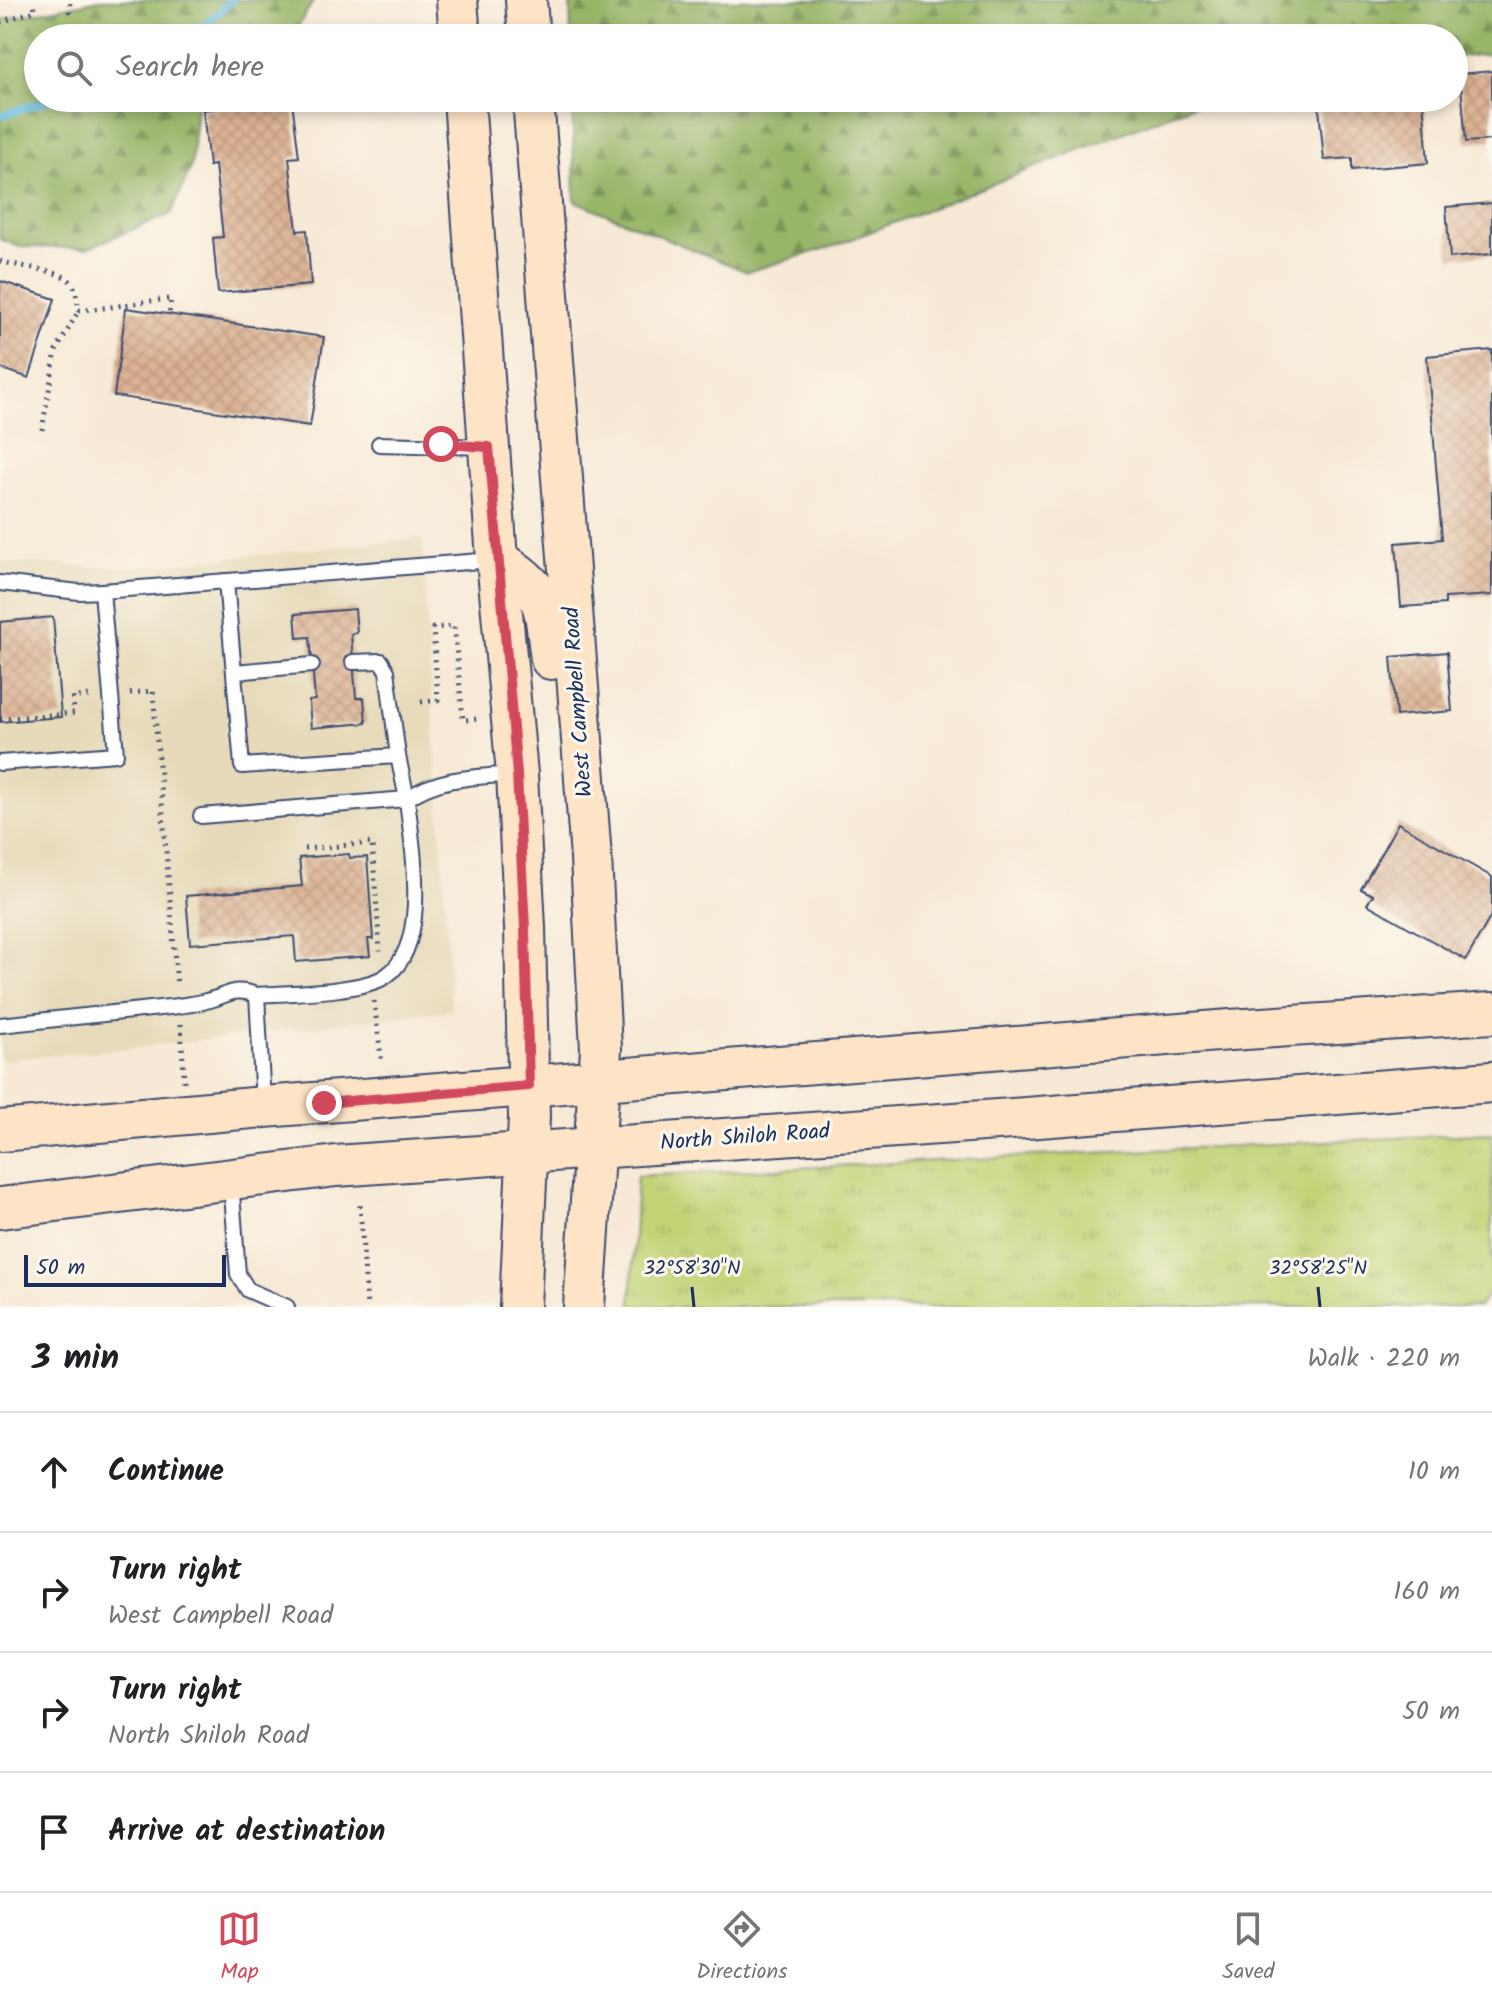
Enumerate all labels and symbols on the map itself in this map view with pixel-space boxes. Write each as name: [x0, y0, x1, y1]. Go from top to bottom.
route start: [423, 426, 459, 462]
street label: West Campbell Road: [555, 605, 603, 798]
route end: [306, 1085, 342, 1121]
street label: North Shiloh Road: [659, 1115, 832, 1161]
scale bar: [24, 1251, 226, 1287]
text: 32°58'30"N: [643, 1253, 741, 1285]
text: 32°58'25"N: [1269, 1253, 1367, 1285]

